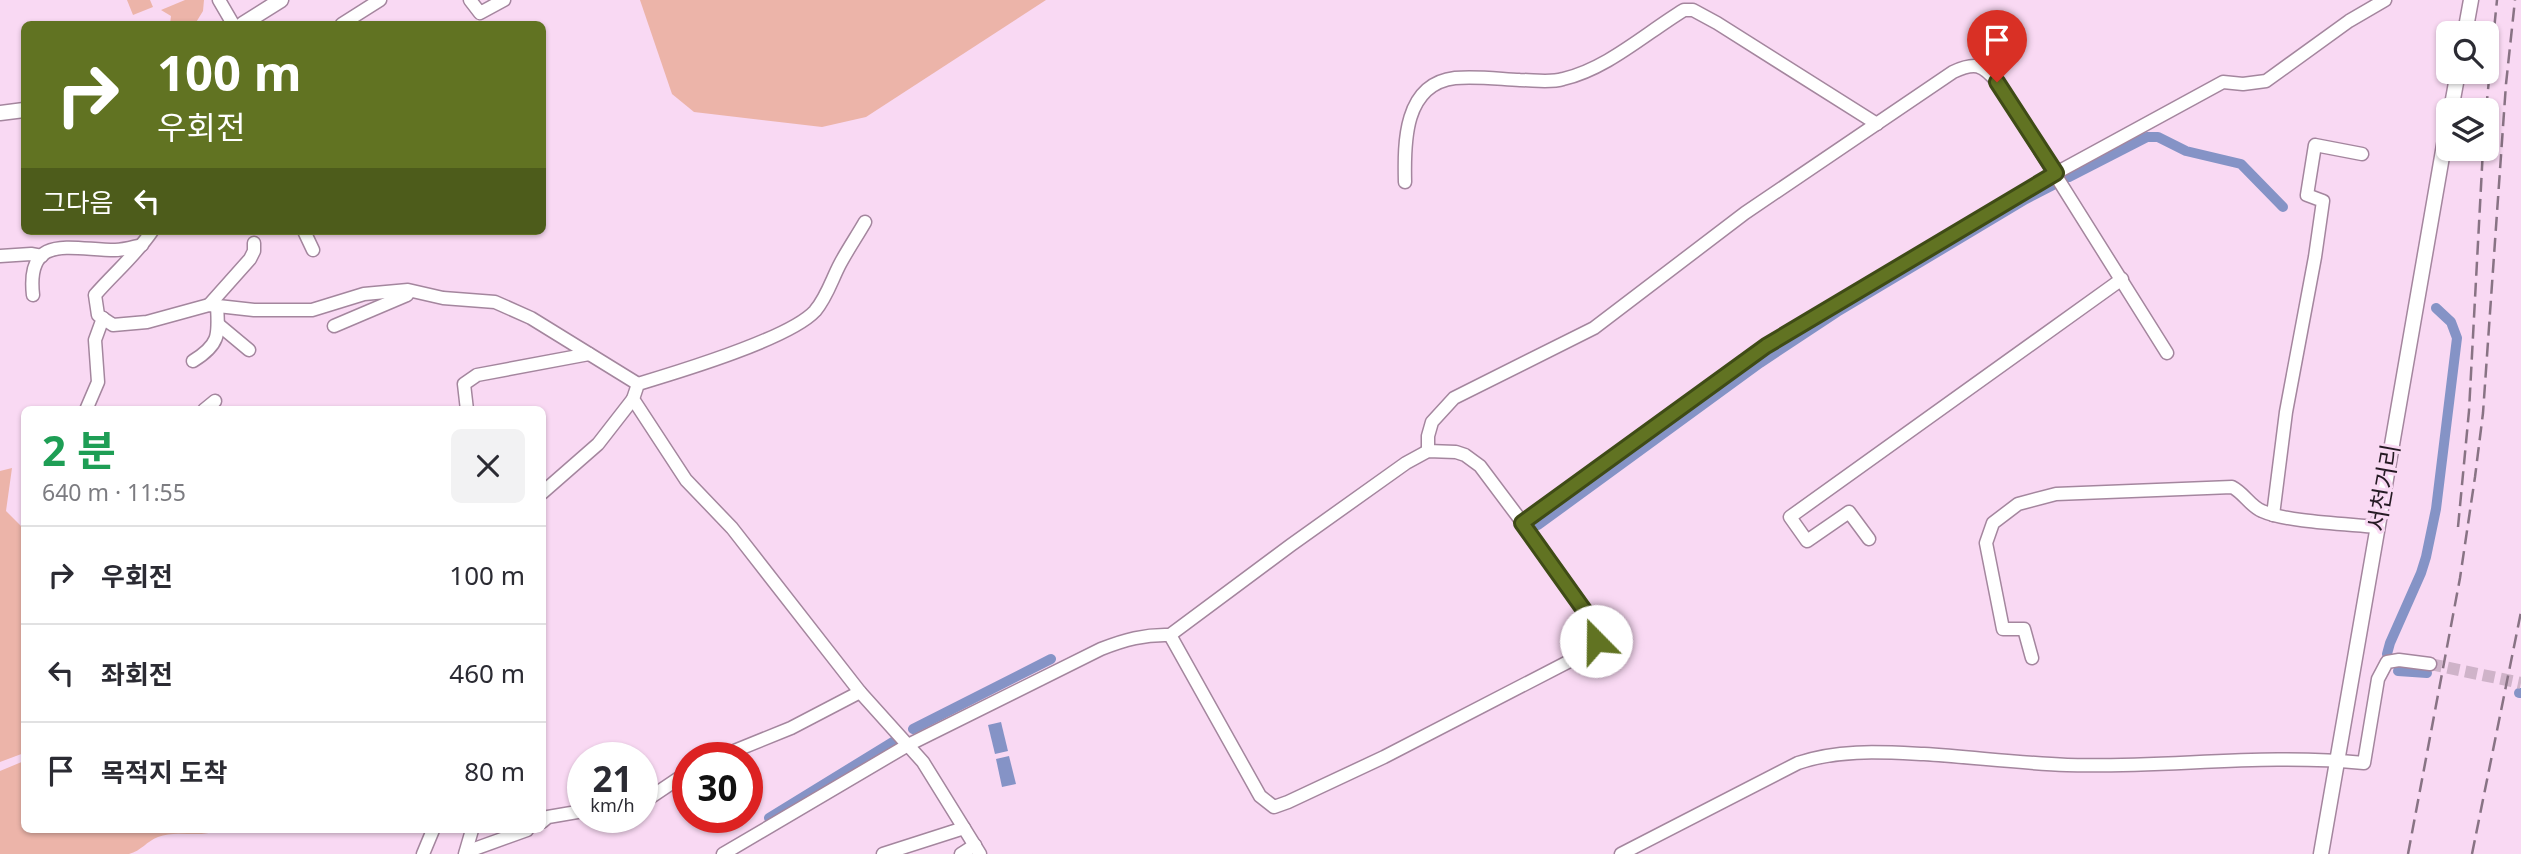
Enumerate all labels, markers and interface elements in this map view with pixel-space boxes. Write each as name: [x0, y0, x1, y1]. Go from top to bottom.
pin: [1967, 10, 2027, 82]
icon: arrive: [1978, 21, 2016, 59]
map controls: [2436, 21, 2499, 161]
button: search: [2436, 21, 2499, 84]
text: 100 m: [157, 39, 302, 105]
icon: right: [42, 49, 133, 140]
button: layers: [2436, 98, 2499, 161]
text: 우회전: [157, 105, 245, 148]
icon: left: [128, 182, 166, 220]
text: 그다음: [42, 184, 114, 220]
text: 2 분: [42, 421, 116, 478]
button: close: [451, 429, 525, 503]
street label: 서천거리: [2359, 441, 2406, 534]
text: 640 m · 11:55: [42, 476, 186, 508]
icon: right: [42, 556, 80, 594]
text: 100 m: [449, 557, 525, 593]
text: 우회전: [101, 558, 173, 594]
position arrow: [1559, 604, 1633, 678]
icon: left: [42, 654, 80, 692]
text: 460 m: [449, 655, 525, 691]
text: 좌회전: [101, 656, 173, 692]
speed limit sign: 30: [672, 742, 763, 833]
icon: arrive: [42, 752, 80, 790]
text: 80 m: [464, 753, 525, 789]
text: 목적지 도착: [101, 754, 227, 790]
text: 21: [592, 755, 633, 802]
text: km/h: [590, 793, 635, 817]

